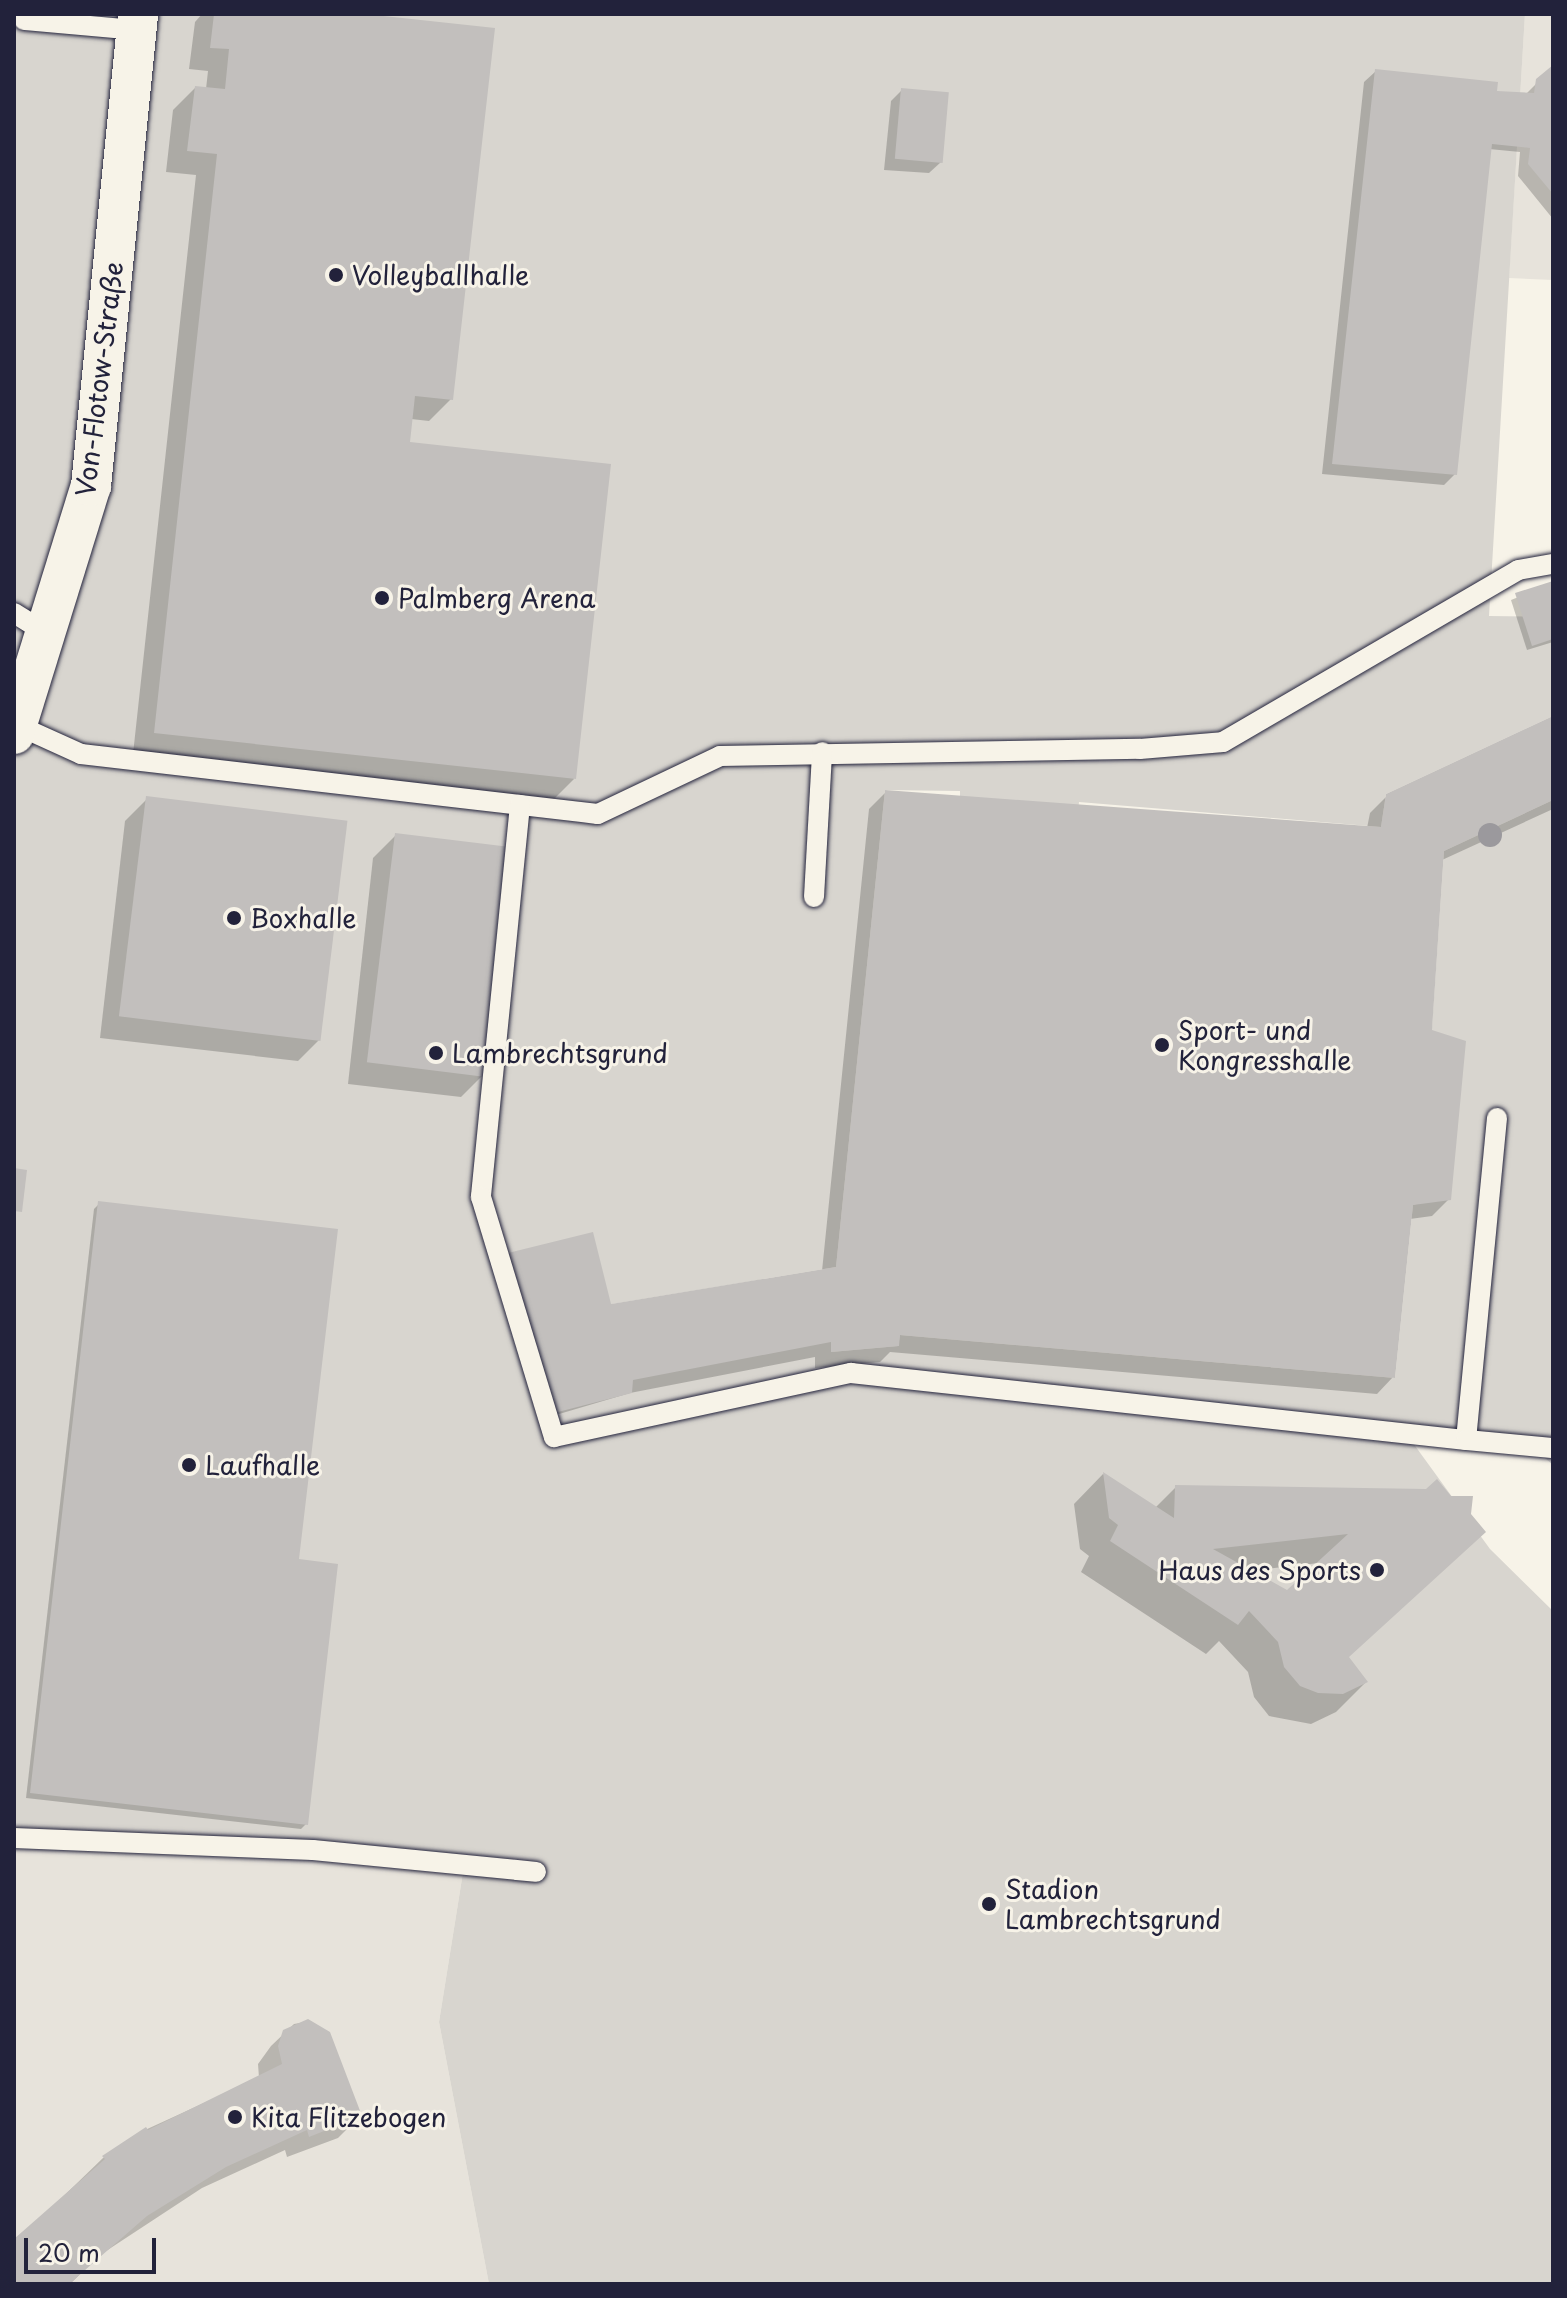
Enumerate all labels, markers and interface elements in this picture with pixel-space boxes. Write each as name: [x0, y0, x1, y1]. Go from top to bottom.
place label: Volleyballhalle: [352, 259, 529, 291]
street label: Von-Flotow-Straße: [69, 260, 129, 498]
marker: Volleyballhalle: [327, 266, 345, 284]
place label: Palmberg Arena: [398, 582, 596, 614]
marker: Palmberg Arena: [373, 589, 391, 607]
place label: Boxhalle: [250, 902, 356, 934]
marker: Boxhalle: [225, 909, 243, 927]
place label: Sport- und Kongresshalle: [1178, 1014, 1351, 1076]
marker: Sport- und Kongresshalle: [1153, 1036, 1171, 1054]
place label: Lambrechtsgrund: [452, 1037, 668, 1069]
marker: Lambrechtsgrund: [427, 1044, 445, 1062]
place label: Laufhalle: [205, 1449, 320, 1481]
marker: Laufhalle: [180, 1456, 198, 1474]
place label: Haus des Sports: [1160, 1554, 1361, 1586]
marker: Haus des Sports: [1368, 1561, 1386, 1579]
place label: Stadion Lambrechtsgrund: [1005, 1873, 1221, 1934]
marker: Stadion Lambrechtsgrund: [980, 1895, 998, 1913]
place label: Kita Flitzebogen: [251, 2101, 449, 2133]
marker: Kita Flitzebogen: [226, 2108, 244, 2126]
scale bar: [28, 2222, 160, 2272]
text: 20 m: [38, 2234, 100, 2270]

